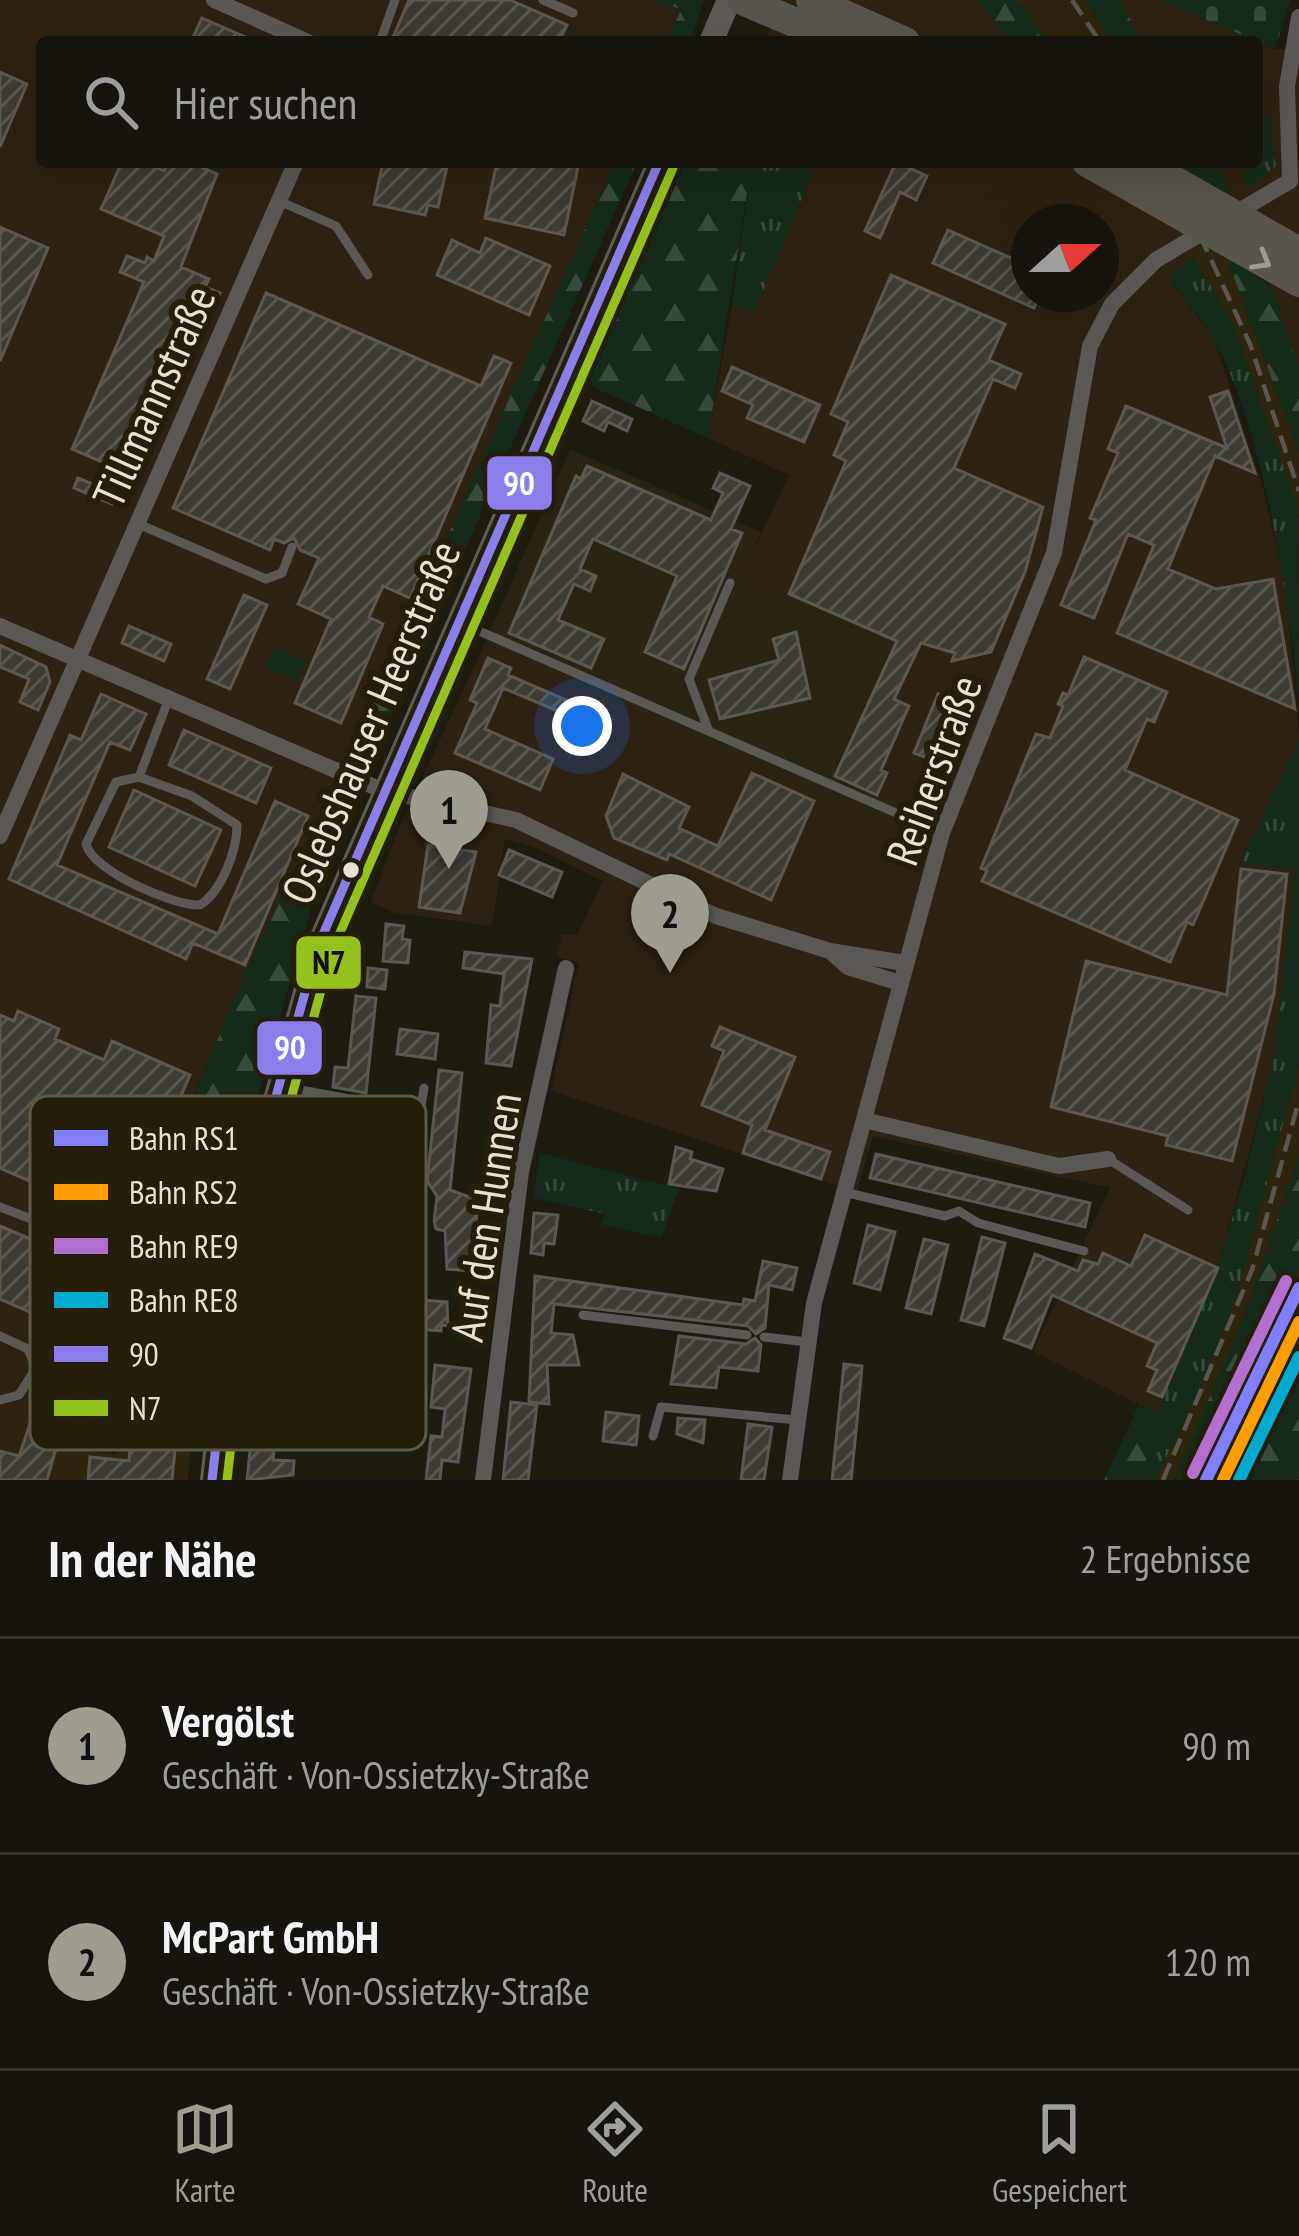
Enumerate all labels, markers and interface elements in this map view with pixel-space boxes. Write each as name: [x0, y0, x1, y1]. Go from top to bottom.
search box: [36, 36, 1263, 168]
icon: search: [78, 69, 144, 135]
text: Hier suchen: [174, 73, 357, 131]
north arrow: [1011, 204, 1119, 312]
one-way arrow: [1249, 246, 1270, 269]
street label: Tillmannstraße: [78, 276, 228, 516]
line badge: 90: [485, 454, 554, 512]
text: 90: [503, 461, 535, 504]
street label: Oslebshauser Heerstraße: [267, 532, 473, 912]
street label: Reiherstraße: [872, 667, 994, 873]
your location: [552, 696, 612, 756]
pin: 1: [410, 770, 488, 869]
unlabelled marker: [340, 859, 362, 881]
pin: 2: [631, 874, 709, 973]
line badge: N7: [294, 934, 363, 991]
text: N7: [312, 940, 346, 983]
line badge: 90: [255, 1019, 324, 1077]
text: 90: [274, 1025, 306, 1068]
street label: Auf den Hunnen: [437, 1089, 533, 1345]
legend: [30, 1096, 426, 1450]
text: Bahn RS1: [129, 1116, 239, 1159]
text: Bahn RS2: [129, 1170, 239, 1213]
text: Bahn RE9: [129, 1224, 239, 1267]
text: Bahn RE8: [129, 1278, 239, 1321]
text: 90: [129, 1332, 159, 1375]
text: N7: [129, 1386, 162, 1429]
text: In der Nähe: [48, 1525, 257, 1591]
text: 2 Ergebnisse: [1080, 1533, 1251, 1584]
text: Vergölst: [162, 1691, 294, 1749]
text: 1: [78, 1720, 96, 1771]
text: 90 m: [1182, 1720, 1251, 1771]
text: Geschäft · Von-Ossietzky-Straße: [162, 1749, 590, 1800]
text: McPart GmbH: [162, 1907, 379, 1965]
text: 2: [78, 1936, 96, 1987]
text: 120 m: [1165, 1936, 1251, 1987]
text: Geschäft · Von-Ossietzky-Straße: [162, 1965, 590, 2016]
tab: Karte: [172, 2096, 238, 2211]
tab: Route: [582, 2096, 648, 2211]
tab: Gespeichert: [992, 2096, 1127, 2211]

